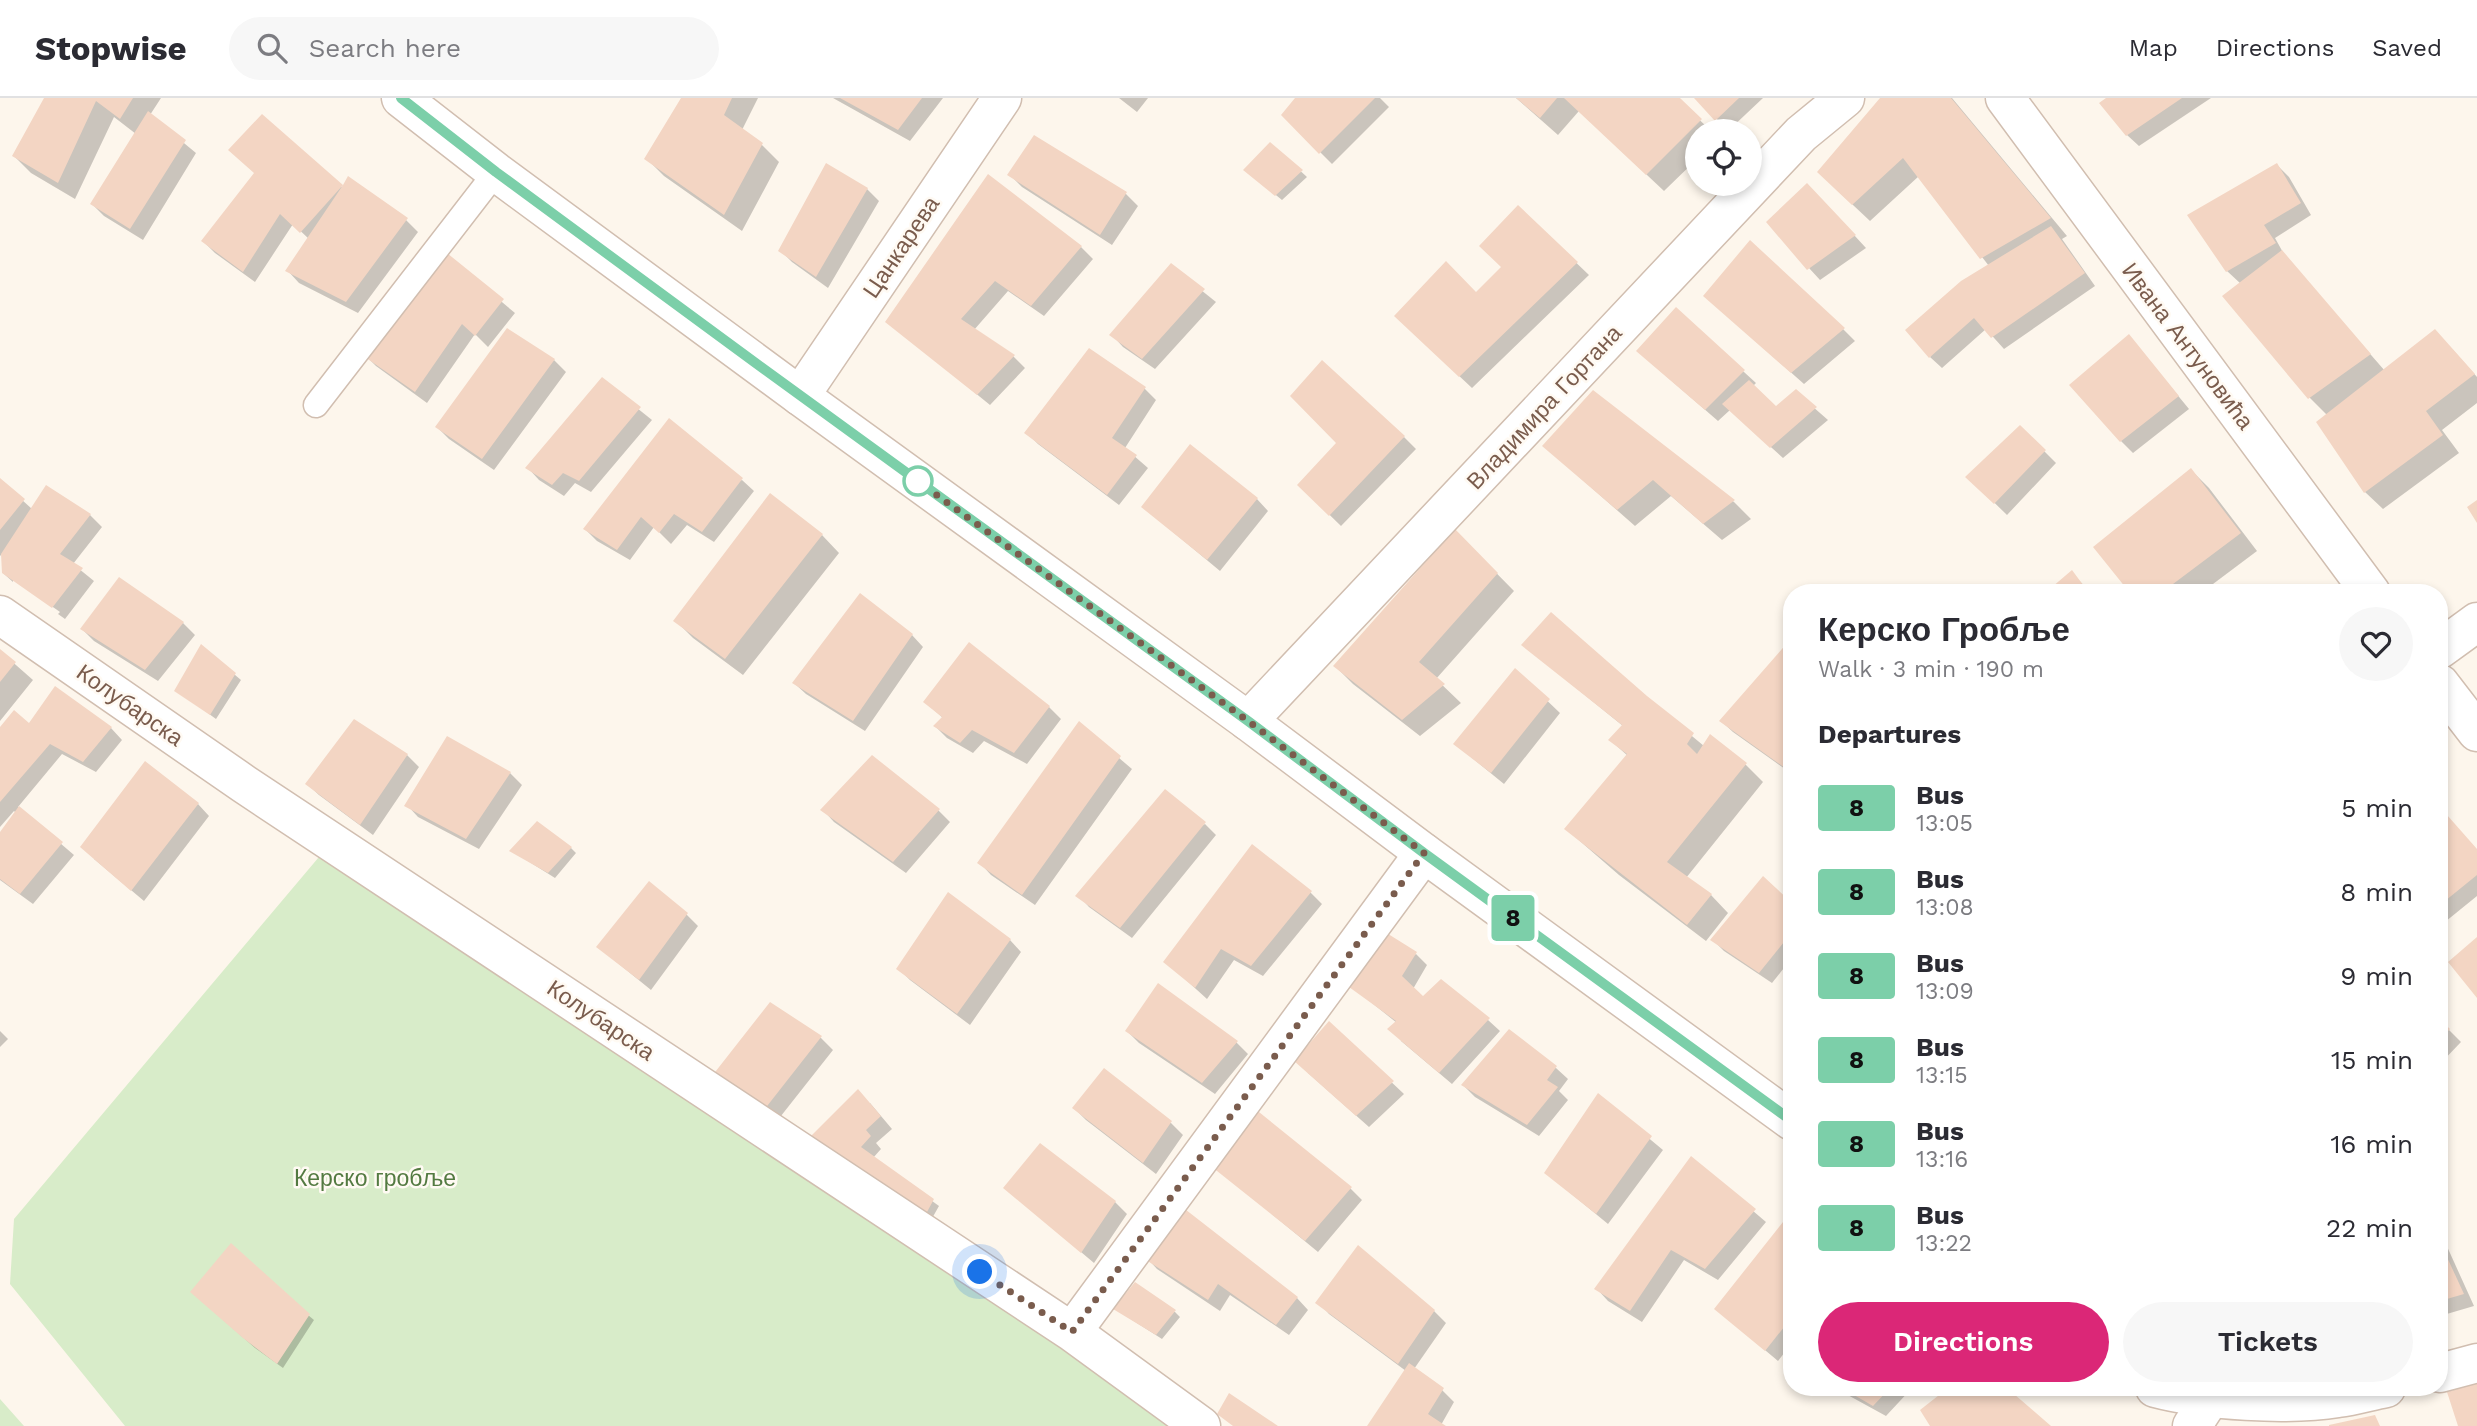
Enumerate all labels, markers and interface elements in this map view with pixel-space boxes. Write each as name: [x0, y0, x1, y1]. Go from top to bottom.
search box: [229, 17, 719, 80]
text: Stopwise: [35, 29, 187, 68]
icon: search: [253, 29, 291, 67]
text: Search here: [309, 33, 461, 63]
text: Map: [2129, 34, 2178, 62]
text: Directions: [2216, 34, 2334, 62]
text: Saved: [2372, 34, 2442, 62]
map controls: [1685, 119, 1762, 196]
button: locate: [1685, 119, 1762, 196]
street label: Цанкарева: [858, 191, 945, 303]
street label: Ивана Антуновића: [2116, 258, 2259, 435]
street label: Владимира Гортана: [1461, 320, 1628, 495]
unlabelled marker: [903, 466, 933, 496]
button: heart: [2339, 607, 2413, 681]
text: Керско Гробље: [1818, 610, 2070, 649]
text: Walk · 3 min · 190 m: [1818, 656, 2044, 683]
street label: Колубарска: [71, 659, 188, 752]
text: Departures: [1818, 719, 1961, 749]
text: Bus: [1916, 780, 1964, 810]
text: 5 min: [2341, 793, 2413, 823]
text: 8: [1849, 794, 1864, 822]
text: 13:05: [1916, 810, 1973, 837]
text: Bus: [1916, 864, 1964, 894]
text: 8 min: [2340, 877, 2413, 907]
text: 8: [1849, 878, 1864, 906]
text: 13:08: [1916, 894, 1974, 921]
line badge: 8: [1490, 895, 1536, 941]
text: 8: [1505, 904, 1521, 932]
text: Bus: [1916, 948, 1964, 978]
text: 9 min: [2340, 961, 2413, 991]
text: 8: [1849, 962, 1864, 990]
street label: Колубарска: [542, 975, 660, 1066]
text: 13:09: [1916, 978, 1974, 1005]
text: Bus: [1916, 1032, 1964, 1062]
text: 15 min: [2331, 1045, 2413, 1075]
text: 8: [1849, 1046, 1864, 1074]
text: 13:15: [1916, 1062, 1968, 1089]
text: Bus: [1916, 1116, 1964, 1146]
text: 16 min: [2330, 1129, 2413, 1159]
text: 8: [1849, 1130, 1864, 1158]
text: 13:16: [1916, 1146, 1968, 1173]
park label: Керско гробље: [294, 1165, 456, 1192]
text: Bus: [1916, 1200, 1964, 1230]
text: 22 min: [2326, 1213, 2413, 1243]
text: 8: [1849, 1214, 1864, 1242]
text: 13:22: [1916, 1230, 1972, 1257]
your location: [962, 1254, 997, 1289]
button: Directions: [1818, 1302, 2109, 1382]
button: Tickets: [2123, 1302, 2413, 1382]

